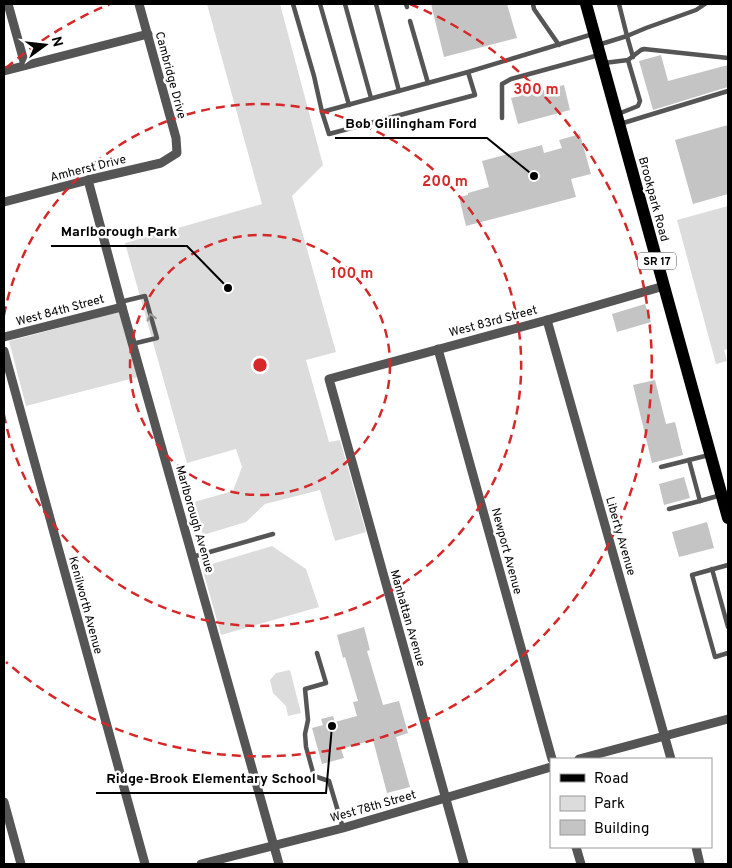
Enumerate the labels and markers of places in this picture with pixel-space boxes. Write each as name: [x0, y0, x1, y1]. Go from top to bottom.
callout: Bob Gillingham Ford: [335, 109, 487, 138]
callout: Marlborough Park: [51, 217, 187, 246]
centre of rings: [251, 356, 269, 374]
callout: Ridge-Brook Elementary School: [96, 764, 326, 793]

